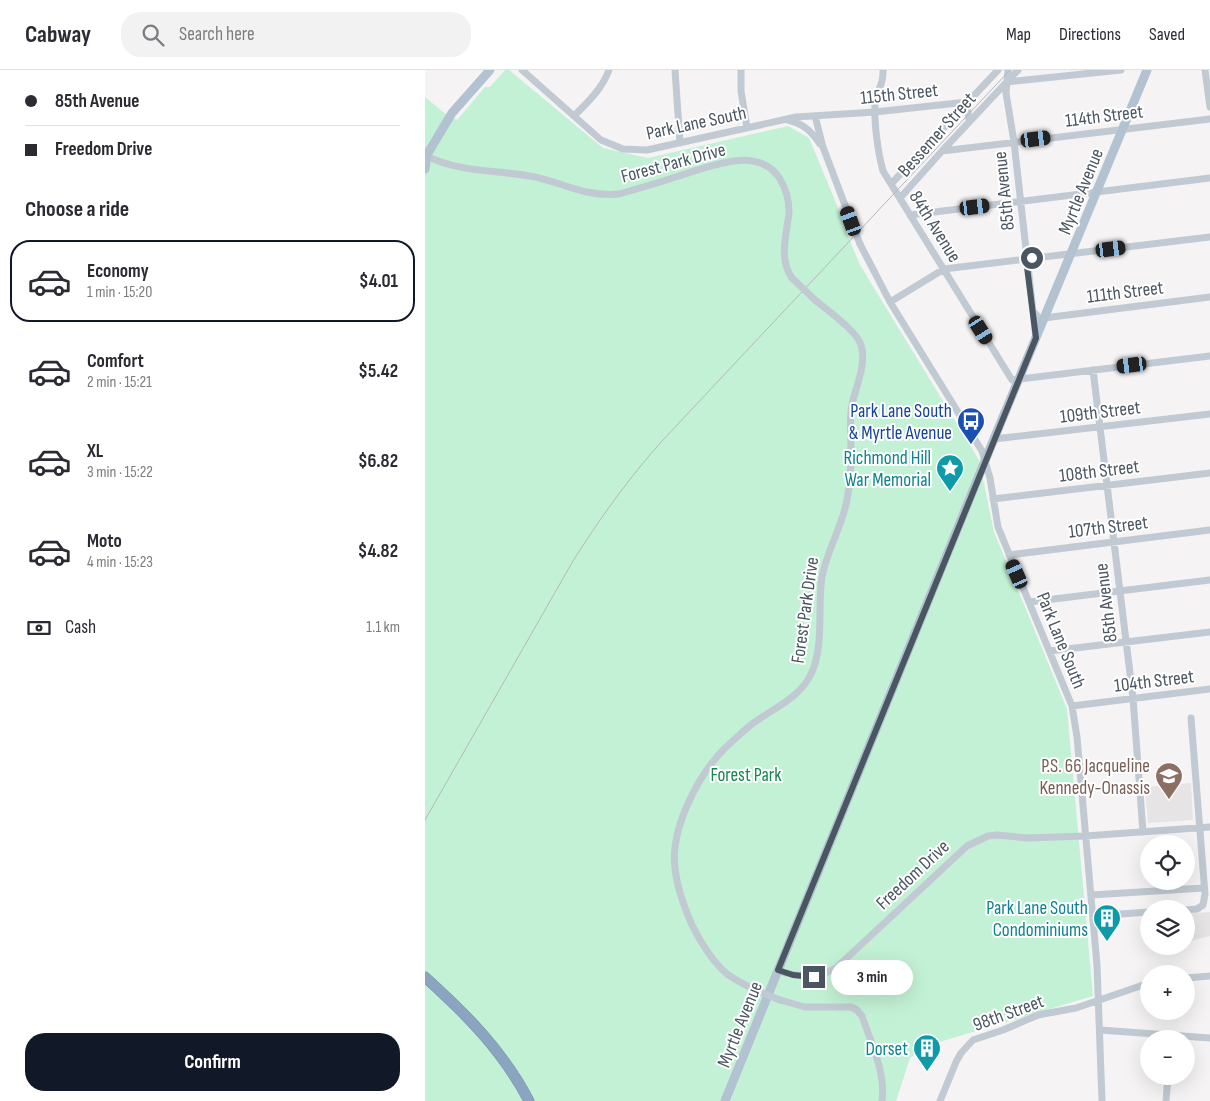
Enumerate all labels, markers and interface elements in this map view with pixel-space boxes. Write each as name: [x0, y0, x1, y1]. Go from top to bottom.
search box: [121, 12, 471, 57]
text: Cabway: [25, 20, 91, 49]
icon: search: [139, 21, 167, 49]
text: Search here: [179, 23, 255, 46]
text: Map: [1006, 24, 1031, 45]
text: Directions: [1059, 24, 1121, 45]
text: Saved: [1149, 24, 1185, 45]
street label: 115th Street: [859, 79, 939, 110]
street label: Bessemer Street: [893, 88, 981, 182]
text: 85th Avenue: [55, 90, 139, 113]
street label: 114th Street: [1064, 100, 1145, 133]
street label: Park Lane South: [644, 102, 749, 145]
car: [1020, 130, 1051, 148]
text: Freedom Drive: [55, 138, 152, 161]
street label: Forest Park Drive: [619, 138, 728, 188]
street label: Myrtle Avenue: [1054, 145, 1109, 238]
street label: 85th Avenue: [989, 150, 1020, 232]
street label: 84th Avenue: [904, 187, 966, 267]
text: Choose a ride: [25, 196, 129, 223]
car: [959, 198, 990, 216]
car: [838, 204, 863, 238]
car: [1095, 240, 1126, 258]
route start: [1021, 247, 1043, 269]
icon: car: [27, 259, 72, 304]
text: Economy: [87, 260, 149, 283]
text: $4.01: [359, 270, 398, 293]
street label: 111th Street: [1086, 276, 1165, 309]
text: 1 min · 15:20: [87, 283, 152, 302]
car: [966, 313, 995, 347]
icon: car: [27, 349, 72, 394]
text: Comfort: [87, 350, 144, 373]
car: [1116, 356, 1147, 374]
text: $5.42: [358, 360, 398, 383]
text: 2 min · 15:21: [87, 373, 152, 392]
street label: 109th Street: [1059, 396, 1142, 429]
place label: Park Lane South & Myrtle Avenue: [849, 400, 952, 445]
bus stop icon: Park Lane South & Myrtle Avenue: [956, 406, 986, 445]
icon: car: [27, 439, 72, 484]
text: XL: [87, 440, 103, 463]
place label: Richmond Hill War Memorial: [844, 447, 931, 492]
text: $6.82: [358, 450, 398, 473]
place icon: Richmond Hill War Memorial: [935, 453, 965, 492]
street label: 108th Street: [1058, 455, 1141, 488]
text: 3 min · 15:22: [87, 463, 153, 482]
street label: 107th Street: [1067, 511, 1149, 544]
icon: car: [27, 529, 72, 574]
text: Moto: [87, 530, 122, 553]
text: $4.82: [358, 540, 398, 563]
text: 4 min · 15:23: [87, 553, 153, 572]
street label: Forest Park Drive: [787, 556, 824, 665]
car: [1004, 557, 1029, 591]
street label: 85th Avenue: [1090, 562, 1123, 644]
street label: Park Lane South: [1031, 589, 1090, 692]
icon: cash: [25, 614, 53, 642]
text: Cash: [65, 616, 96, 639]
text: 1.1 km: [366, 618, 400, 637]
street label: 104th Street: [1113, 665, 1196, 698]
place label: P.S. 66 Jacqueline Kennedy-Onassis: [1040, 755, 1150, 800]
school or university icon: P.S. 66 Jacqueline Kennedy-Onassis: [1154, 761, 1184, 800]
park label: Forest Park: [710, 764, 782, 787]
street label: Freedom Drive: [872, 835, 954, 915]
map controls: [1140, 835, 1195, 1085]
button: locate: [1140, 835, 1195, 890]
place label: Park Lane South Condominiums: [986, 897, 1088, 942]
button: layers: [1140, 900, 1195, 955]
building icon: Park Lane South Condominiums: [1092, 903, 1122, 942]
callout: 3 min: [831, 960, 914, 994]
button: +: [1140, 965, 1195, 1020]
route end: [803, 966, 825, 988]
text: 3 min: [857, 968, 887, 987]
street label: Myrtle Avenue: [713, 978, 768, 1071]
street label: 98th Street: [970, 990, 1047, 1037]
button: −: [1140, 1030, 1195, 1085]
button: Confirm: [25, 1033, 400, 1091]
building icon: Dorset: [912, 1033, 942, 1072]
place label: Dorset: [865, 1038, 908, 1061]

